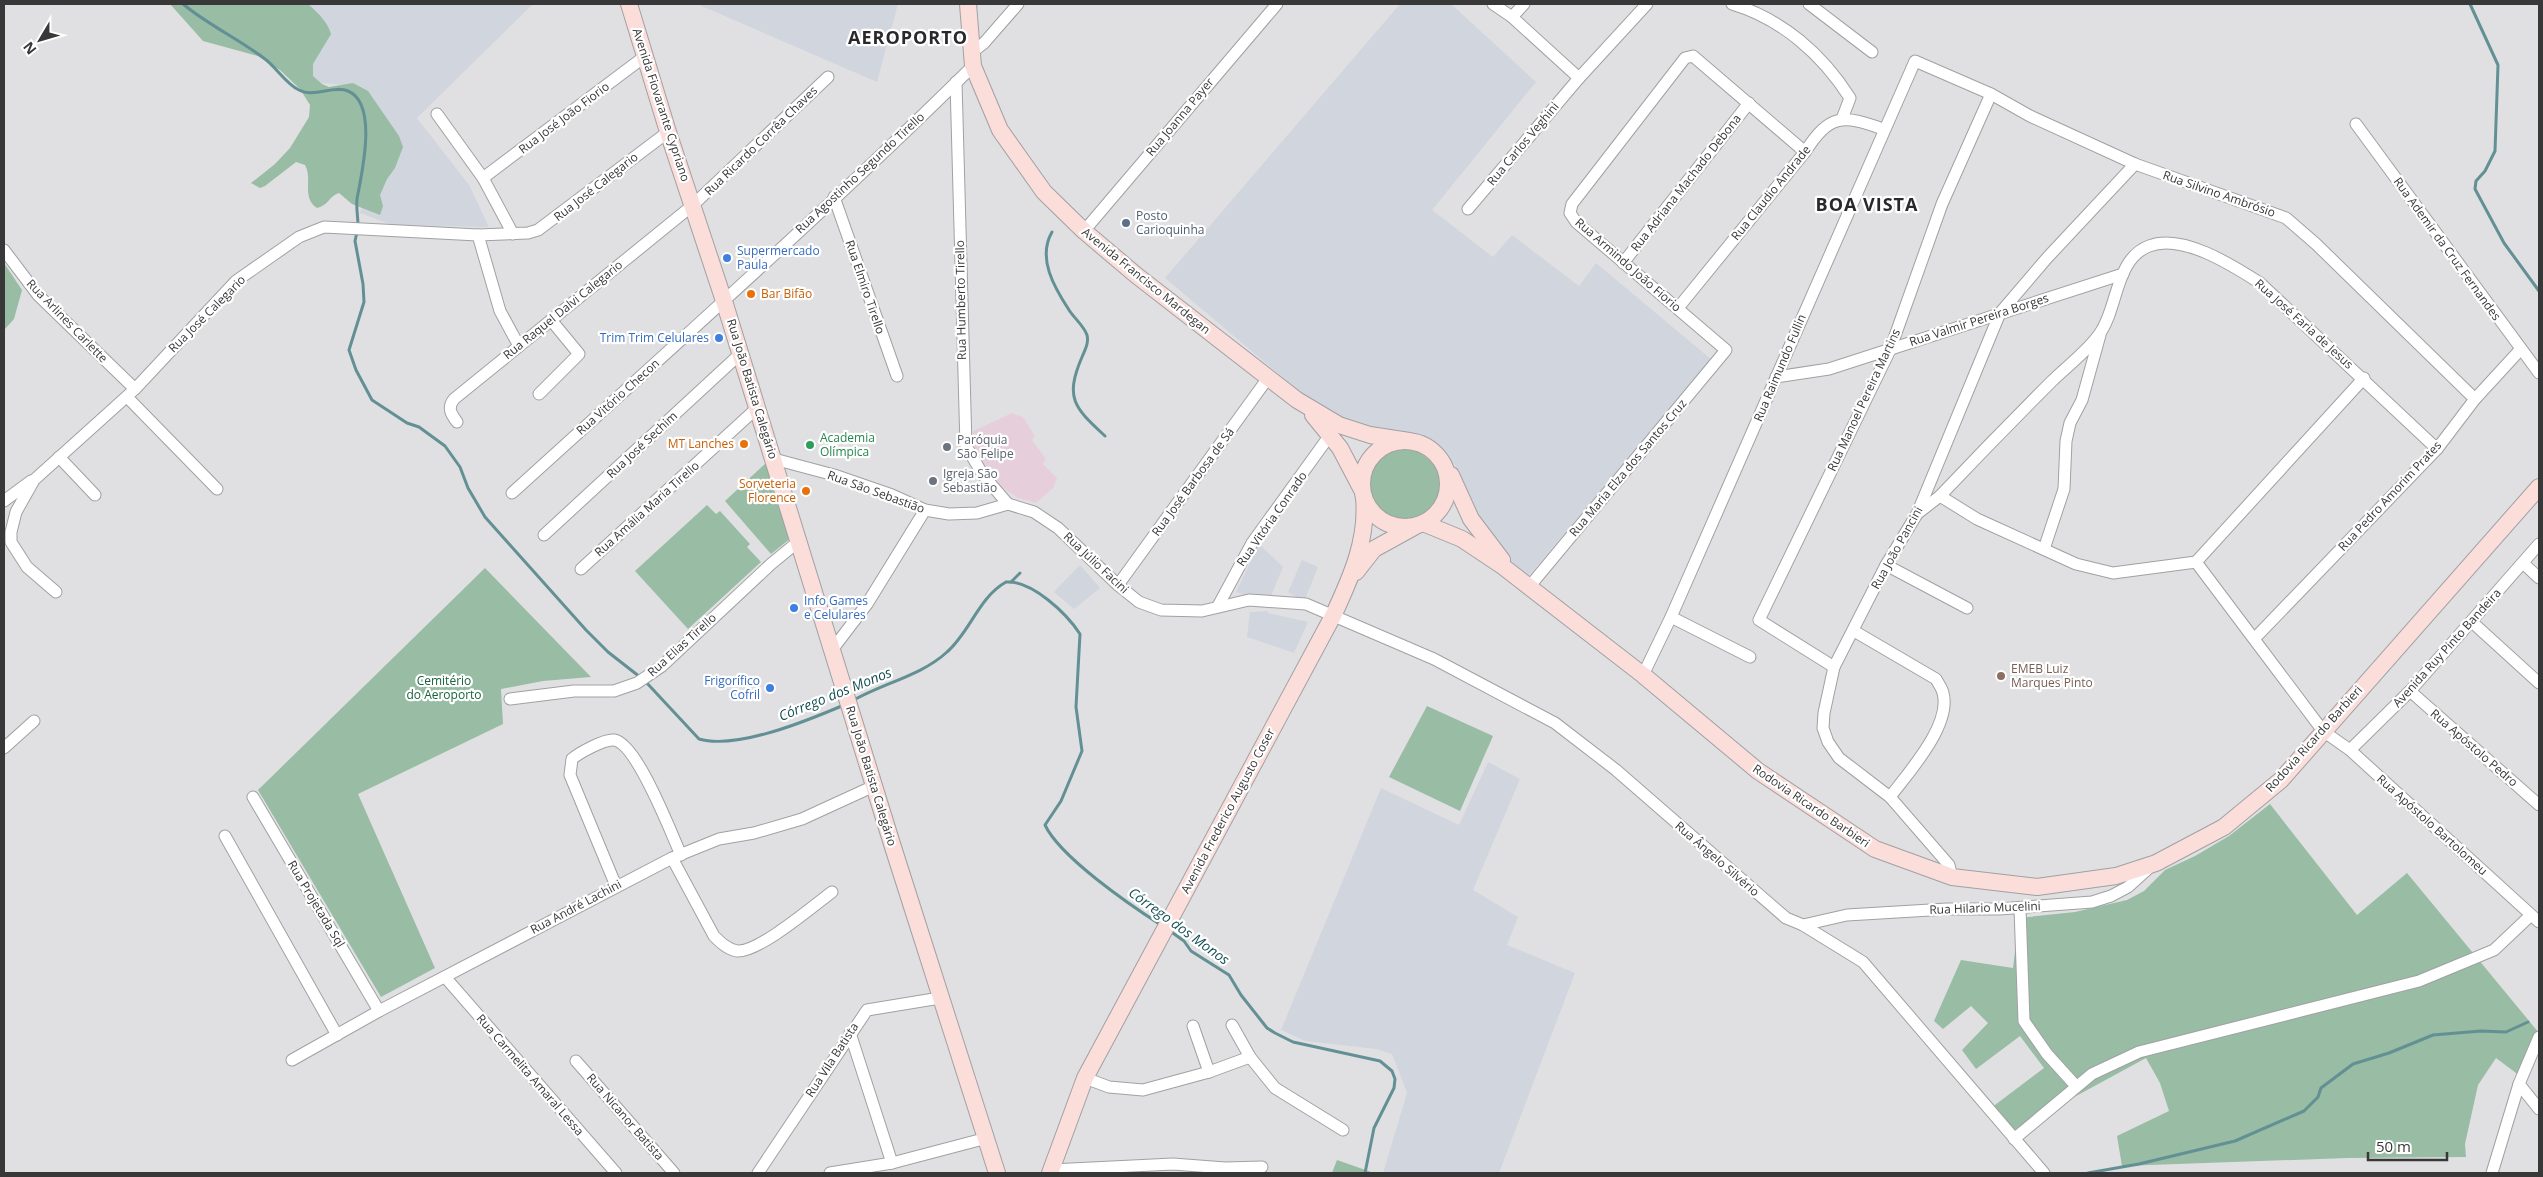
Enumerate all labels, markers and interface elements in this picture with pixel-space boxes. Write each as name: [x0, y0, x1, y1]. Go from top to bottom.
north arrow: [15, 15, 65, 65]
district label: AEROPORTO: [848, 25, 968, 49]
street label: Avenida Fiovarante Cypriano: [629, 26, 694, 184]
text: N: [18, 38, 40, 59]
street label: Rua Joanna Payer: [1142, 74, 1218, 160]
street label: Rua José João Fiorio: [515, 78, 613, 157]
street label: Rua Ricardo Corrêa Chaves: [700, 82, 821, 199]
street label: Rua Carlos Veghini: [1483, 98, 1563, 189]
street label: Rua Agostinho Segundo Tirello: [791, 108, 928, 237]
street label: Rua Adriana Machado Debona: [1627, 110, 1745, 255]
street label: Rua Claudio Andrade: [1727, 141, 1814, 244]
street label: Rua José Calegario: [550, 148, 641, 225]
street label: Rua Silvino Ambrósio: [2161, 166, 2278, 221]
street label: Rua Ademir da Cruz Fernandes: [2390, 174, 2505, 324]
district label: BOA VISTA: [1816, 192, 1918, 216]
place label: Posto Carioquinha: [1136, 207, 1205, 238]
street label: Rua Armindo João Fiorio: [1572, 214, 1685, 315]
marker: Posto Carioquinha: [1120, 217, 1132, 229]
street label: Avenida Francisco Mardegan: [1079, 223, 1214, 338]
street label: Rua Elmiro Tirello: [841, 238, 889, 336]
street label: Rua Humberto Tirello: [951, 240, 970, 360]
place label: Supermercado Paula: [737, 242, 820, 273]
marker: Supermercado Paula: [721, 252, 733, 264]
street label: Rua Raquel Dalvi Calegario: [499, 256, 626, 363]
street label: Rua José Calegario: [164, 271, 249, 356]
street label: Rua Arlines Carlette: [23, 275, 112, 366]
street label: Rua José Faria de Jesus: [2251, 275, 2357, 373]
place label: Bar Bifão: [761, 285, 812, 302]
marker: Bar Bifão: [745, 288, 757, 300]
street label: Rua Valmir Pereira Borges: [1907, 289, 2051, 350]
street label: Rua Raimundo Fullin: [1749, 311, 1810, 424]
street label: Rua João Batista Calegário: [723, 317, 782, 461]
street label: Rua Manoel Pereira Martins: [1823, 325, 1904, 474]
place label: Trim Trim Celulares: [600, 329, 709, 346]
marker: Trim Trim Celulares: [713, 332, 725, 344]
street label: Rua Vitório Checon: [572, 355, 663, 439]
street label: Rua Maria Elza dos Santos Cruz: [1565, 395, 1690, 540]
street label: Rua José Sechim: [603, 407, 681, 482]
street label: Rua José Barbosa de Sá: [1147, 424, 1238, 539]
place label: Academia Olímpica: [820, 429, 875, 460]
place label: Paróquia São Felipe: [957, 431, 1014, 462]
place label: MT Lanches: [668, 435, 734, 452]
street label: Rua Pedro Amorim Prates: [2334, 437, 2445, 554]
marker: MT Lanches: [738, 438, 750, 450]
marker: Academia Olímpica: [804, 439, 816, 451]
marker: Paróquia São Felipe: [941, 441, 953, 453]
street label: Rua Amália Maria Tirello: [591, 457, 703, 560]
place label: Igreja São Sebastião: [943, 465, 998, 496]
street label: Rua São Sebastião: [825, 466, 927, 517]
street label: Rua Vitória Conrado: [1232, 468, 1311, 570]
place label: Sorveteria Florence: [739, 475, 796, 506]
marker: Igreja São Sebastião: [927, 475, 939, 487]
marker: Sorveteria Florence: [800, 485, 812, 497]
street label: Rua João Pancini: [1867, 503, 1926, 592]
street label: Rua Júlio Facini: [1060, 528, 1133, 597]
street label: Avenida Ruy Pinto Bandeira: [2389, 585, 2505, 711]
place label: Info Games e Celulares: [804, 592, 868, 623]
marker: Info Games e Celulares: [788, 602, 800, 614]
street label: Rua Elias Tirello: [644, 609, 720, 680]
place label: EMEB Luiz Marques Pinto: [2011, 660, 2093, 691]
water label: Córrego dos Monos: [776, 662, 894, 725]
marker: EMEB Luiz Marques Pinto: [1995, 670, 2007, 682]
park label: Cemitério do Aeroporto: [406, 672, 482, 703]
place label: Frigorífico Cofril: [704, 672, 760, 703]
marker: Frigorífico Cofril: [764, 682, 776, 694]
street label: Rodovia Ricardo Barbieri: [2261, 682, 2366, 796]
street label: Rua João Batista Calegário: [842, 704, 901, 848]
street label: Rua Apóstolo Pedro: [2427, 705, 2522, 790]
street label: Avenida Frederico Augusto Coser: [1177, 725, 1279, 896]
street label: Rodovia Ricardo Barbieri: [1749, 760, 1873, 851]
street label: Rua Apóstolo Bartolomeu: [2373, 770, 2491, 879]
street label: Rua Ângelo Silvério: [1672, 817, 1763, 900]
street label: Rua Projetada Sql: [284, 857, 349, 950]
street label: Rua André Lachini: [527, 875, 624, 938]
water label: Córrego dos Monos: [1125, 883, 1233, 969]
street label: Rua Hilario Mucelini: [1929, 897, 2041, 918]
street label: Rua Carmelita Amaral Lessa: [473, 1010, 588, 1139]
street label: Rua Vila Batista: [801, 1019, 862, 1100]
street label: Rua Nicanor Batista: [583, 1070, 668, 1164]
scale bar: [2368, 1130, 2447, 1162]
text: 50 m: [2376, 1136, 2411, 1156]

